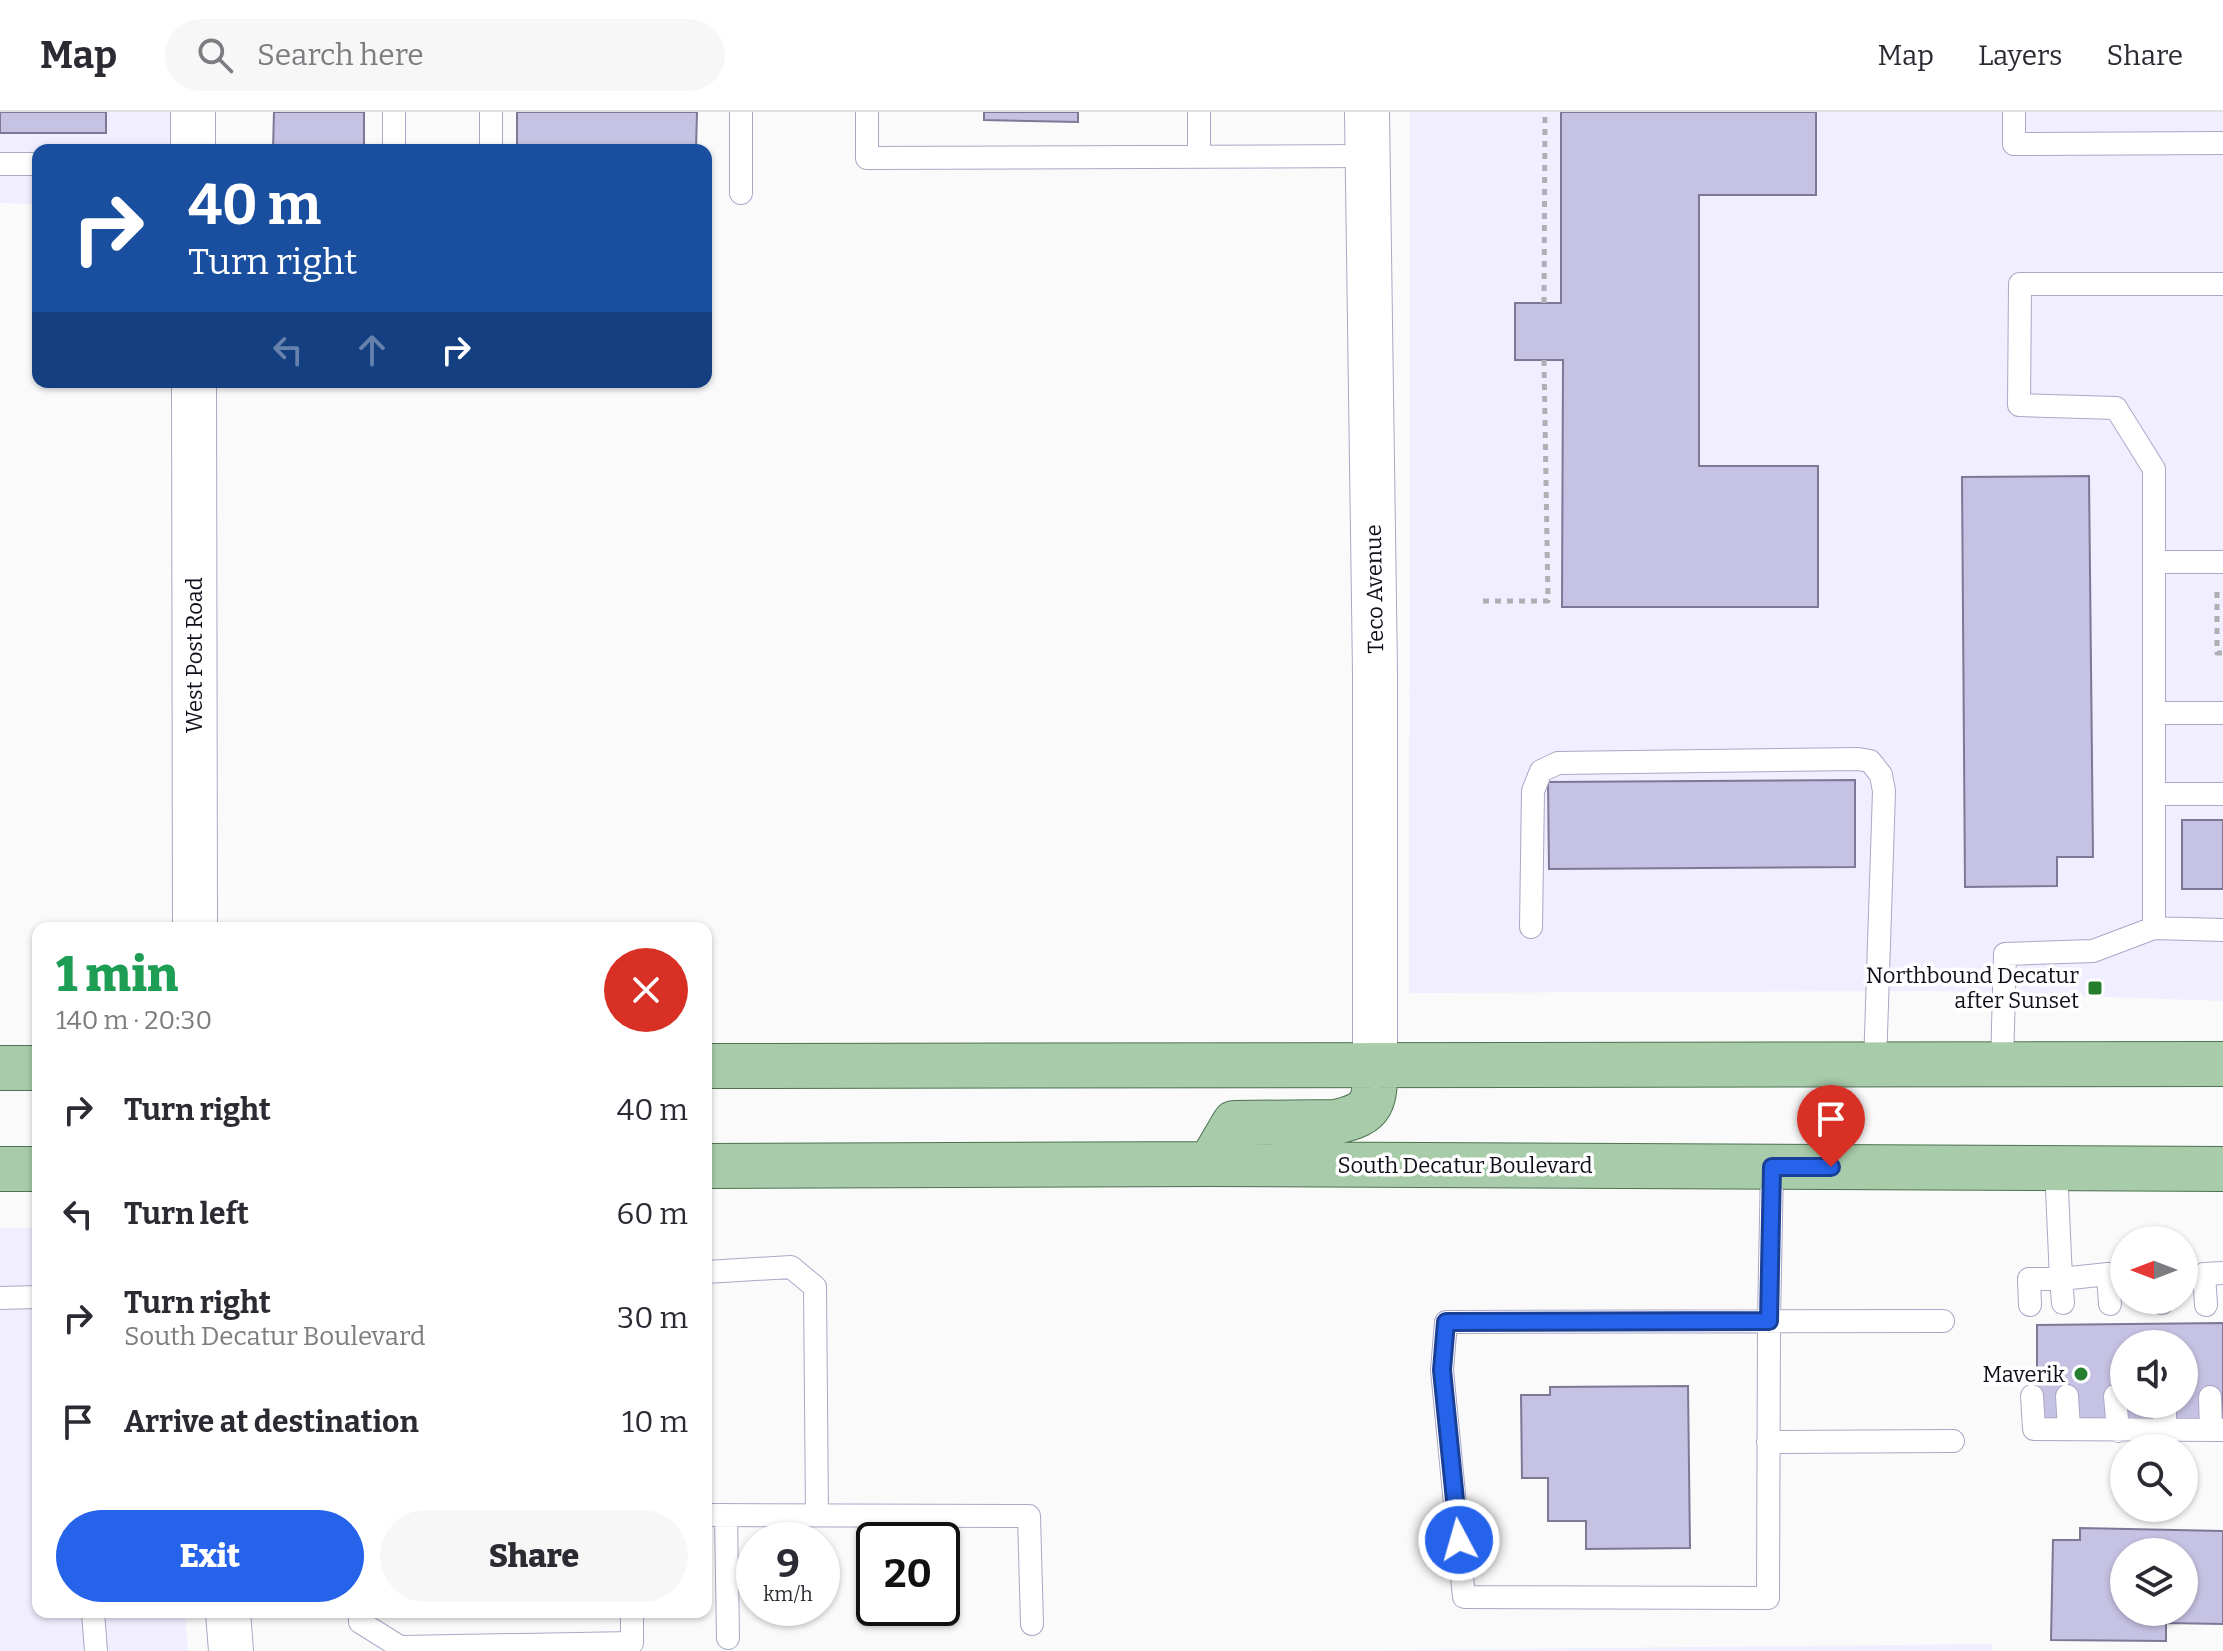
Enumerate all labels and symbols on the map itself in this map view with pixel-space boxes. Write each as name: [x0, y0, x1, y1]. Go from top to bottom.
street label: Teco Avenue: [1360, 524, 1389, 654]
street label: West Post Road: [181, 577, 208, 733]
place label: Northbound Decatur after Sunset: [1866, 962, 2079, 1014]
marker: Northbound Decatur after Sunset: [2086, 979, 2104, 997]
pin: [1797, 1085, 1865, 1167]
street label: South Decatur Boulevard: [1338, 1152, 1592, 1179]
north arrow: [2110, 1226, 2198, 1314]
place label: Maverik: [1983, 1361, 2066, 1388]
marker: Maverik: [2072, 1365, 2090, 1383]
position arrow: [1417, 1498, 1501, 1582]
speed limit sign: 20: [856, 1522, 960, 1626]

